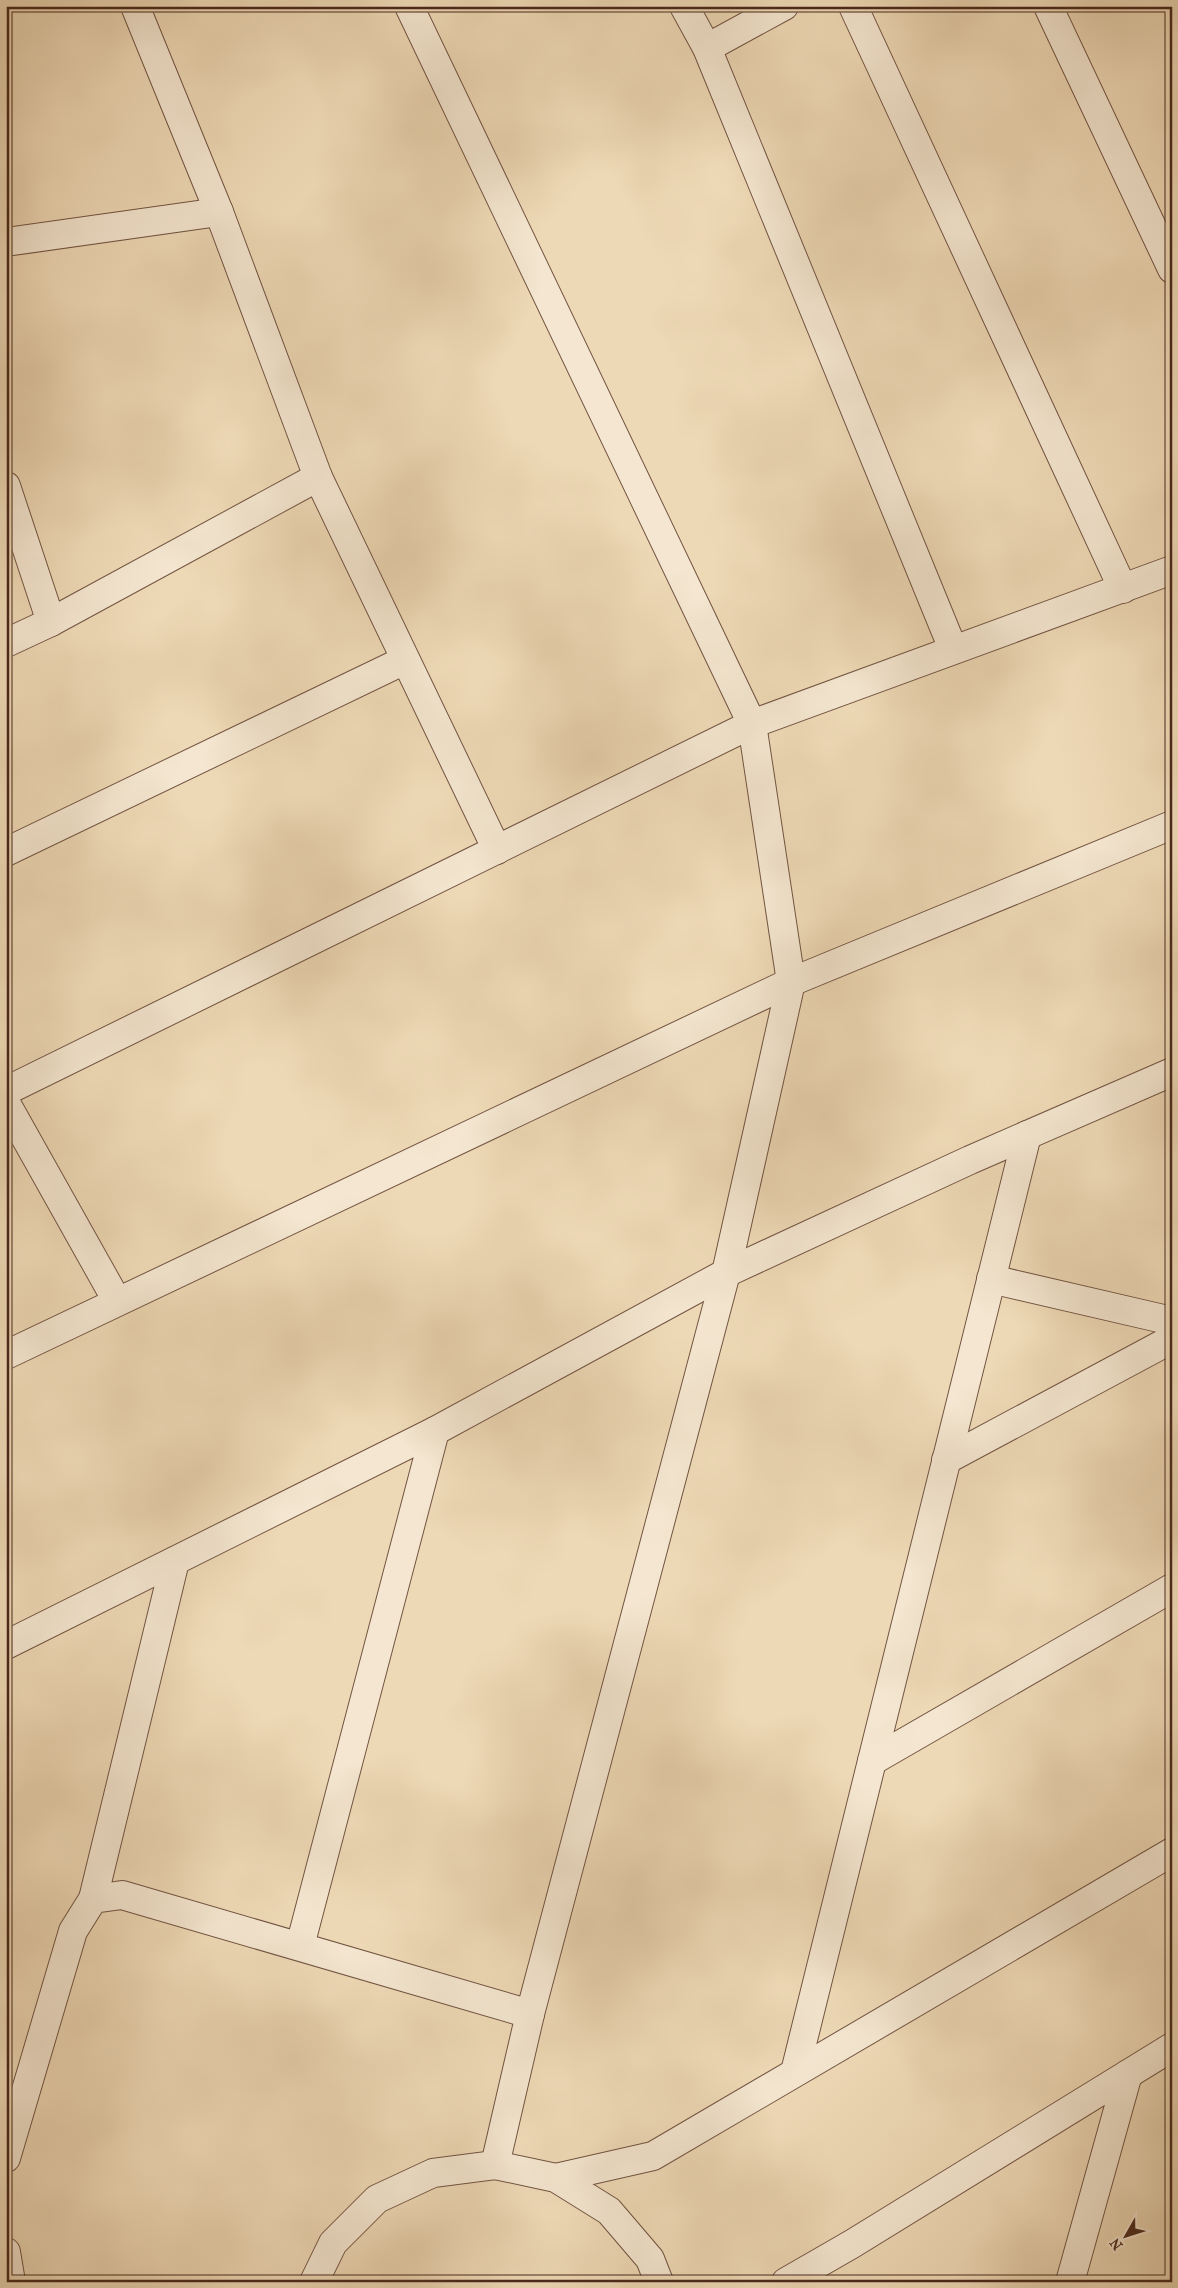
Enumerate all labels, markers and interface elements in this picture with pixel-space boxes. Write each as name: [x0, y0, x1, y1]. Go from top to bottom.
north arrow: [1100, 2210, 1150, 2260]
text: N: [1106, 2234, 1126, 2253]

